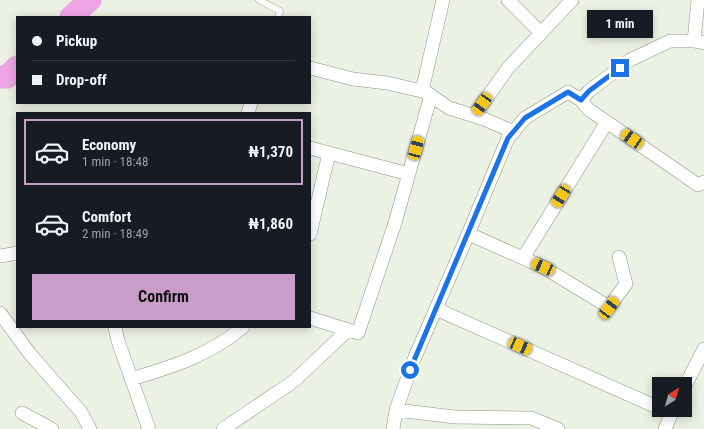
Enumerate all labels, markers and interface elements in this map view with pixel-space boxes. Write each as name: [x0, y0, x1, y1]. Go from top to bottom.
callout: 1 min: [587, 10, 653, 38]
text: 1 min: [606, 16, 634, 31]
text: Pickup: [56, 32, 97, 50]
route end: [611, 59, 629, 77]
text: Drop-off: [56, 71, 107, 89]
car: [470, 91, 494, 117]
car: [619, 127, 645, 151]
icon: car: [34, 134, 70, 170]
car: [407, 135, 425, 161]
text: Economy: [82, 136, 136, 154]
text: ₦1,370: [248, 143, 293, 161]
text: 1 min · 18:48: [82, 154, 148, 169]
car: [550, 183, 572, 209]
icon: car: [34, 206, 70, 242]
text: Comfort: [82, 208, 131, 226]
text: ₦1,860: [248, 215, 293, 233]
text: 2 min · 18:49: [82, 226, 148, 241]
car: [530, 257, 556, 277]
button: Confirm: [32, 274, 295, 320]
car: [597, 295, 621, 321]
car: [507, 336, 533, 356]
route start: [401, 361, 419, 379]
north arrow: [652, 377, 692, 417]
map controls: [652, 377, 692, 417]

